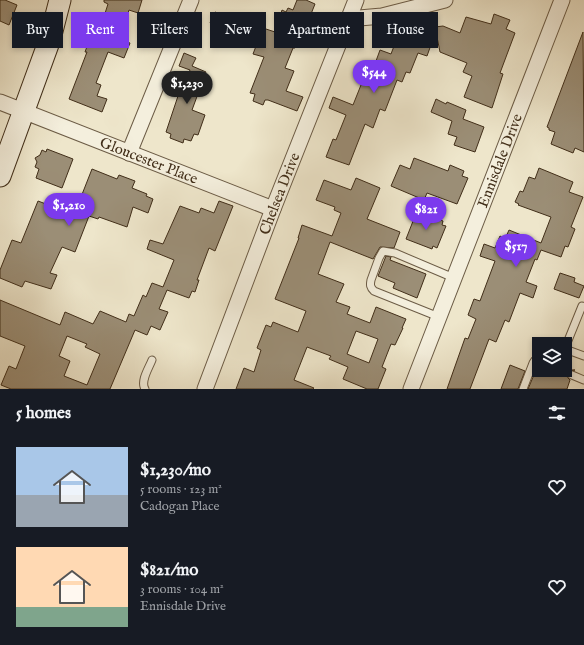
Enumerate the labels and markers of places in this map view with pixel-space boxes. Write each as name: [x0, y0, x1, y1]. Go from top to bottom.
pin: $544: [350, 60, 398, 94]
pin: $1,230: [154, 71, 220, 105]
pin: $1,210: [36, 193, 102, 227]
pin: $821: [402, 197, 450, 231]
pin: $517: [492, 234, 540, 268]

